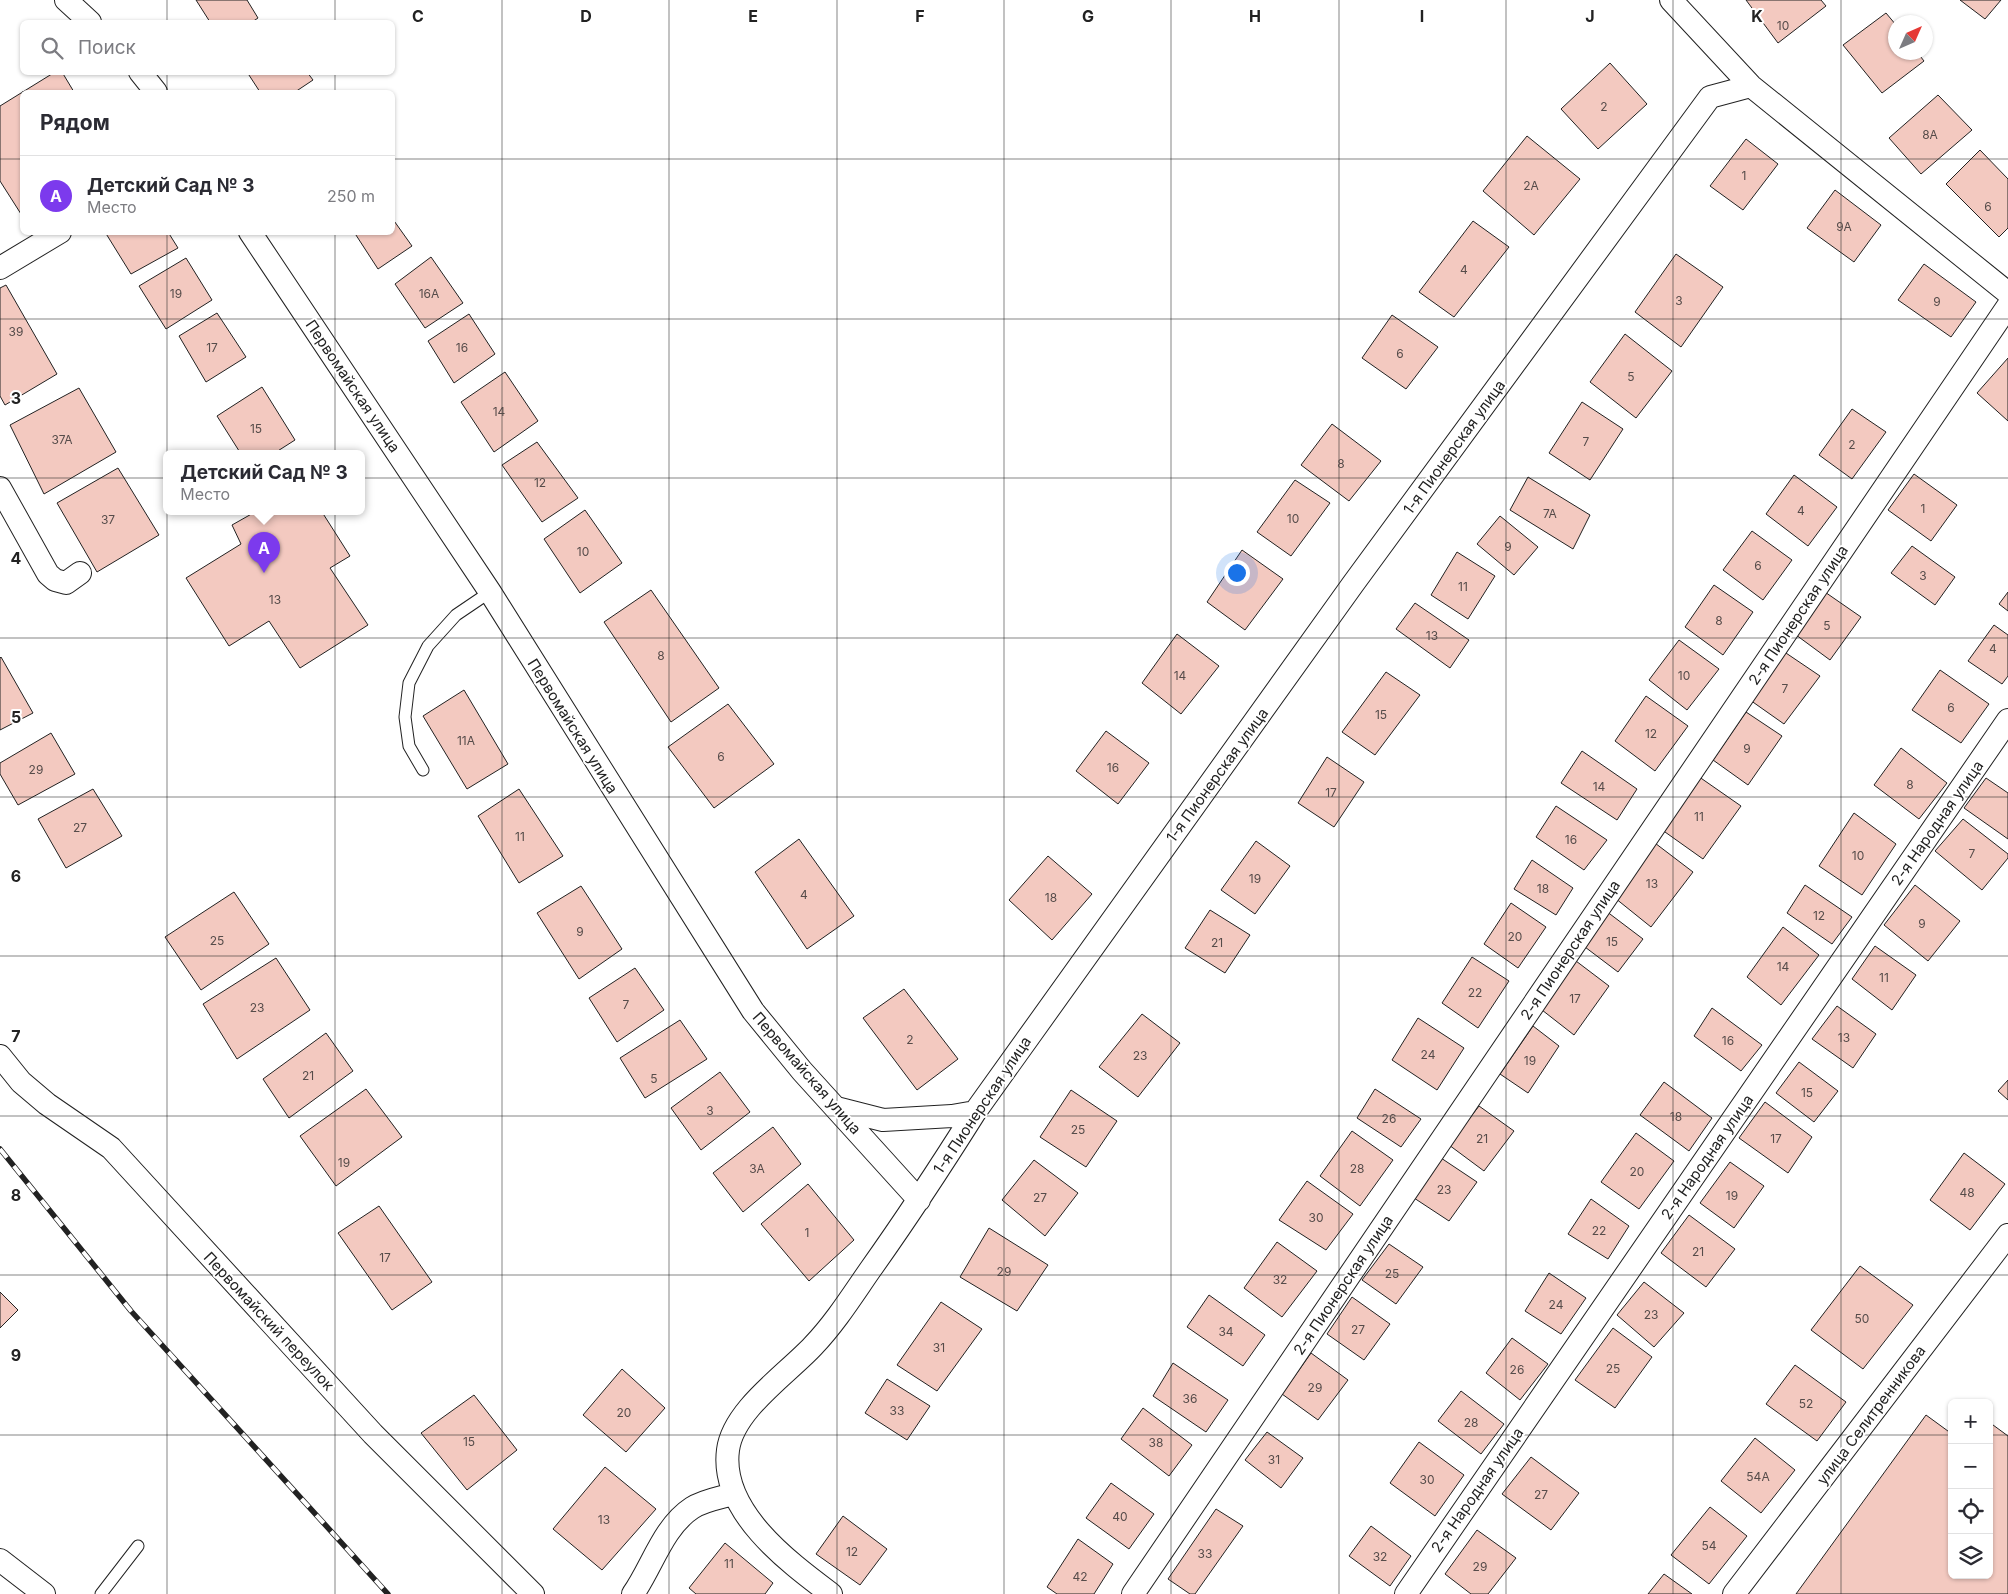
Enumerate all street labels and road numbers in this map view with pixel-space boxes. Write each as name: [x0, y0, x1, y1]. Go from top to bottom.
street label: Первомайская улица: [302, 316, 404, 456]
street label: 1-я Пионерская улица: [1399, 376, 1509, 518]
street label: 2-я Пионерская улица: [1744, 541, 1852, 689]
street label: Первомайская улица: [524, 655, 622, 797]
street label: 1-я Пионерская улица: [1162, 704, 1272, 846]
street label: 2-я Народная улица: [1887, 757, 1987, 889]
street label: 2-я Пионерская улица: [1516, 876, 1624, 1024]
street label: Первомайская улица: [749, 1008, 865, 1138]
street label: 1-я Пионерская улица: [929, 1033, 1035, 1177]
street label: 2-я Народная улица: [1657, 1091, 1757, 1223]
street label: 2-я Пионерская улица: [1289, 1211, 1397, 1359]
street label: Первомайский переулок: [200, 1248, 338, 1394]
street label: улица Селитренникова: [1812, 1342, 1930, 1488]
street label: 2-я Народная улица: [1427, 1424, 1527, 1556]

